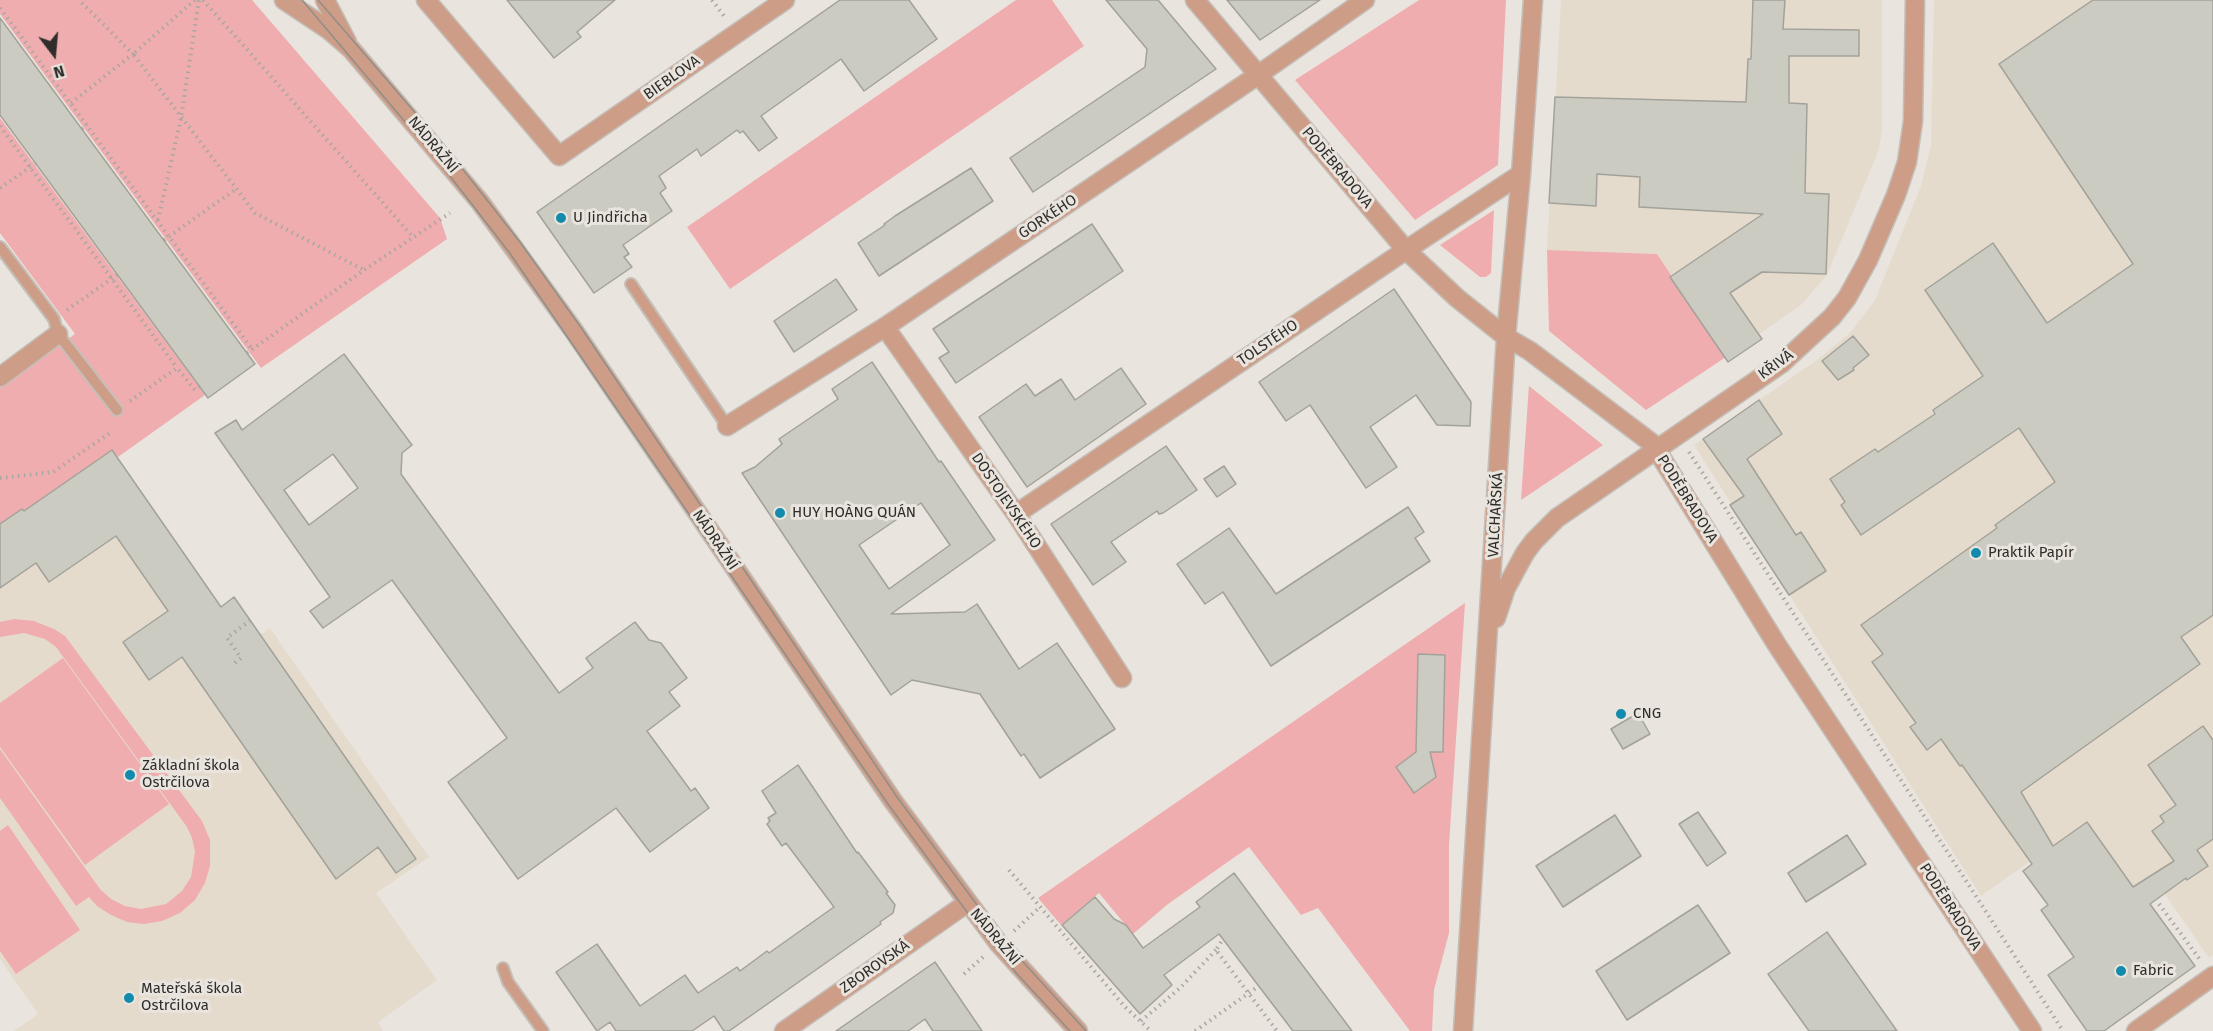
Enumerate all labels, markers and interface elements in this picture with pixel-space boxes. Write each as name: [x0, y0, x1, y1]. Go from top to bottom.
north arrow: [24, 24, 84, 84]
street label: BIEBLOVA: [640, 52, 704, 104]
text: N: [51, 61, 67, 82]
street label: NÁDRAŽNÍ: [404, 113, 462, 177]
street label: PODĚBRADOVA: [1298, 124, 1376, 212]
street label: GORKÉHO: [1015, 191, 1081, 243]
place label: U Jindřicha: [573, 209, 648, 227]
marker: U Jindřicha: [554, 211, 568, 225]
street label: TOLSTÉHO: [1234, 316, 1302, 370]
street label: KŘIVÁ: [1755, 346, 1797, 384]
street label: DOSTOJEVSKÉHO: [967, 450, 1045, 552]
street label: PODĚBRADOVA: [1653, 452, 1721, 546]
street label: VALCHAŘSKÁ: [1485, 472, 1507, 558]
place label: HUY HOÀNG QUÁN: [792, 504, 916, 522]
marker: HUY HOÀNG QUÁN: [773, 506, 787, 520]
street label: NÁDRAŽNÍ: [688, 507, 742, 573]
place label: Praktik Papír: [1988, 544, 2074, 562]
marker: Praktik Papír: [1969, 546, 1983, 560]
place label: CNG: [1633, 705, 1661, 723]
marker: CNG: [1614, 707, 1628, 721]
place label: Základní škola Ostrčilova: [142, 757, 240, 792]
marker: Základní škola Ostrčilova: [123, 768, 137, 782]
street label: PODĚBRADOVA: [1915, 860, 1985, 954]
street label: NÁDRAŽNÍ: [966, 905, 1024, 969]
street label: ZBOROVSKÁ: [837, 937, 913, 997]
place label: Fabric: [2133, 962, 2174, 980]
marker: Fabric: [2114, 964, 2128, 978]
place label: Mateřská škola Ostrčilova: [141, 980, 242, 1015]
marker: Mateřská škola Ostrčilova: [122, 991, 136, 1005]

